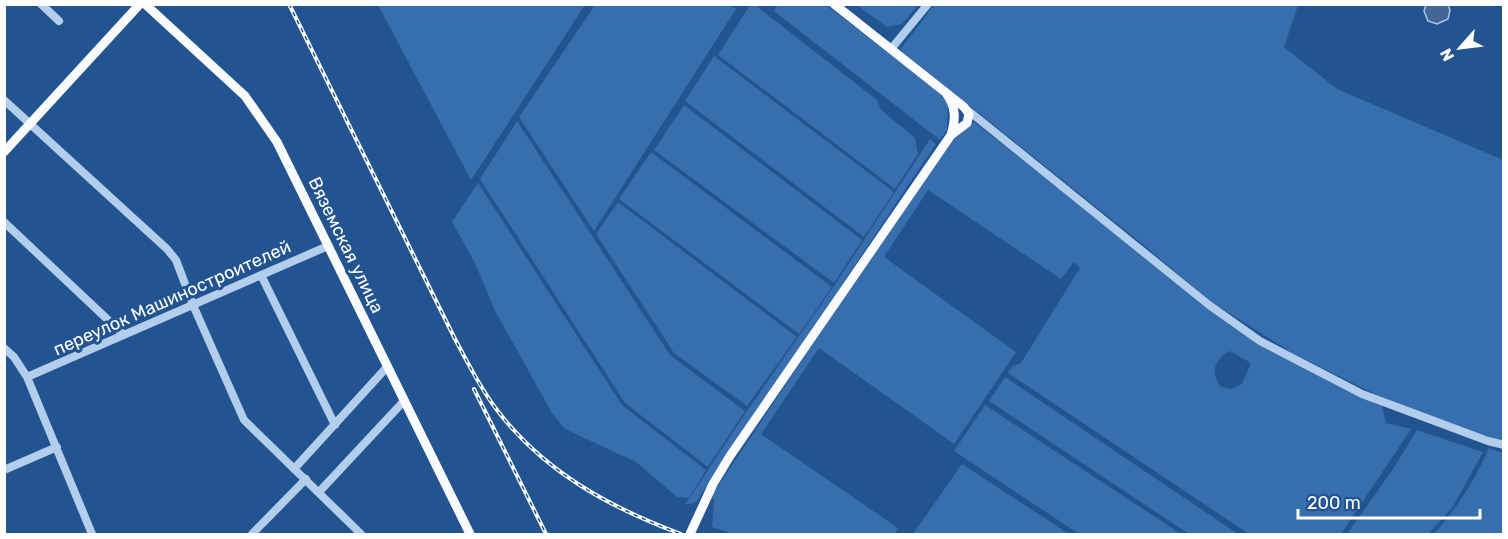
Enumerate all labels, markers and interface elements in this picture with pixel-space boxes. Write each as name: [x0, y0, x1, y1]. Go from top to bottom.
north arrow: [1430, 18, 1490, 78]
text: N: [1436, 45, 1458, 64]
street label: Вяземская улица: [303, 173, 389, 317]
street label: переулок Машиностроителей: [50, 236, 294, 360]
scale bar: [1298, 482, 1480, 520]
text: 200 m: [1307, 492, 1361, 514]

